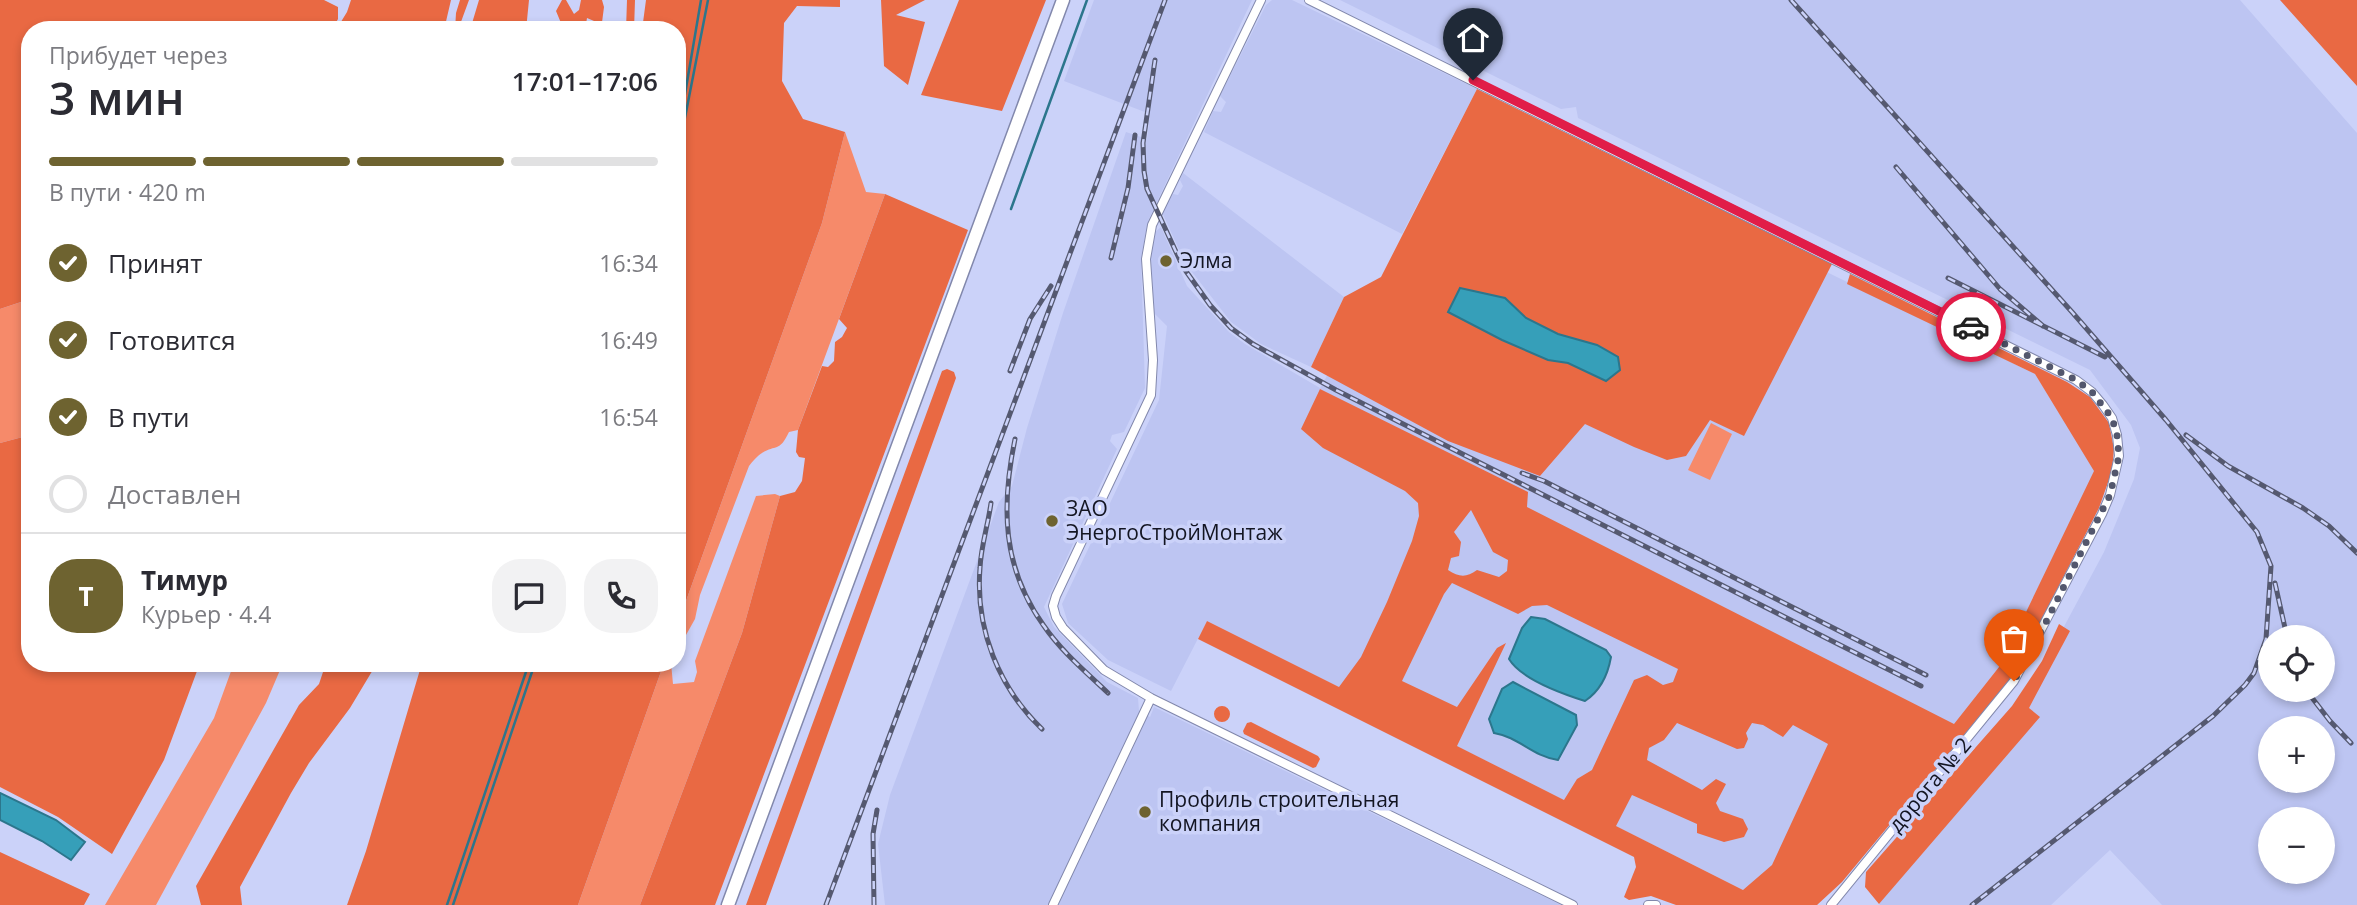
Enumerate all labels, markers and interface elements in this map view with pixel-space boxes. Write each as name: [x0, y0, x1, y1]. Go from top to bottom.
pin: [1443, 8, 1503, 80]
icon: home: [1454, 19, 1492, 57]
text: Прибудет через: [49, 39, 228, 71]
text: 17:01–17:06: [512, 63, 658, 99]
text: 3 мин: [49, 66, 185, 128]
text: В пути · 420 m: [49, 176, 206, 208]
icon: check: [49, 244, 87, 282]
text: Принят: [108, 245, 202, 281]
place label: Элма: [1180, 246, 1232, 274]
text: 16:34: [599, 247, 658, 279]
marker: Элма: [1158, 253, 1174, 269]
courier: [1936, 292, 2006, 362]
icon: car: [1952, 308, 1990, 346]
icon: check: [49, 321, 87, 359]
text: Готовится: [108, 322, 236, 358]
text: 16:49: [599, 324, 658, 356]
icon: check: [49, 398, 87, 436]
text: В пути: [108, 399, 189, 435]
text: 16:54: [599, 401, 658, 433]
text: Доставлен: [108, 476, 241, 512]
place label: ЗАО ЭнергоСтройМонтаж: [1066, 494, 1283, 546]
marker: ЗАО ЭнергоСтройМонтаж: [1044, 513, 1060, 529]
button: chat: [492, 559, 566, 633]
button: phone: [584, 559, 658, 633]
text: Тимур: [141, 562, 228, 598]
text: Т: [78, 578, 94, 614]
text: Курьер · 4.4: [141, 598, 272, 630]
pin: [1984, 609, 2044, 681]
icon: bag: [1995, 620, 2033, 658]
map controls: [2258, 625, 2335, 884]
button: locate: [2258, 625, 2335, 702]
button: +: [2258, 716, 2335, 793]
street label: дорога № 2: [1881, 731, 1977, 837]
place label: Профиль строительная компания: [1159, 785, 1399, 837]
marker: Профиль строительная компания: [1137, 804, 1153, 820]
button: −: [2258, 807, 2335, 884]

